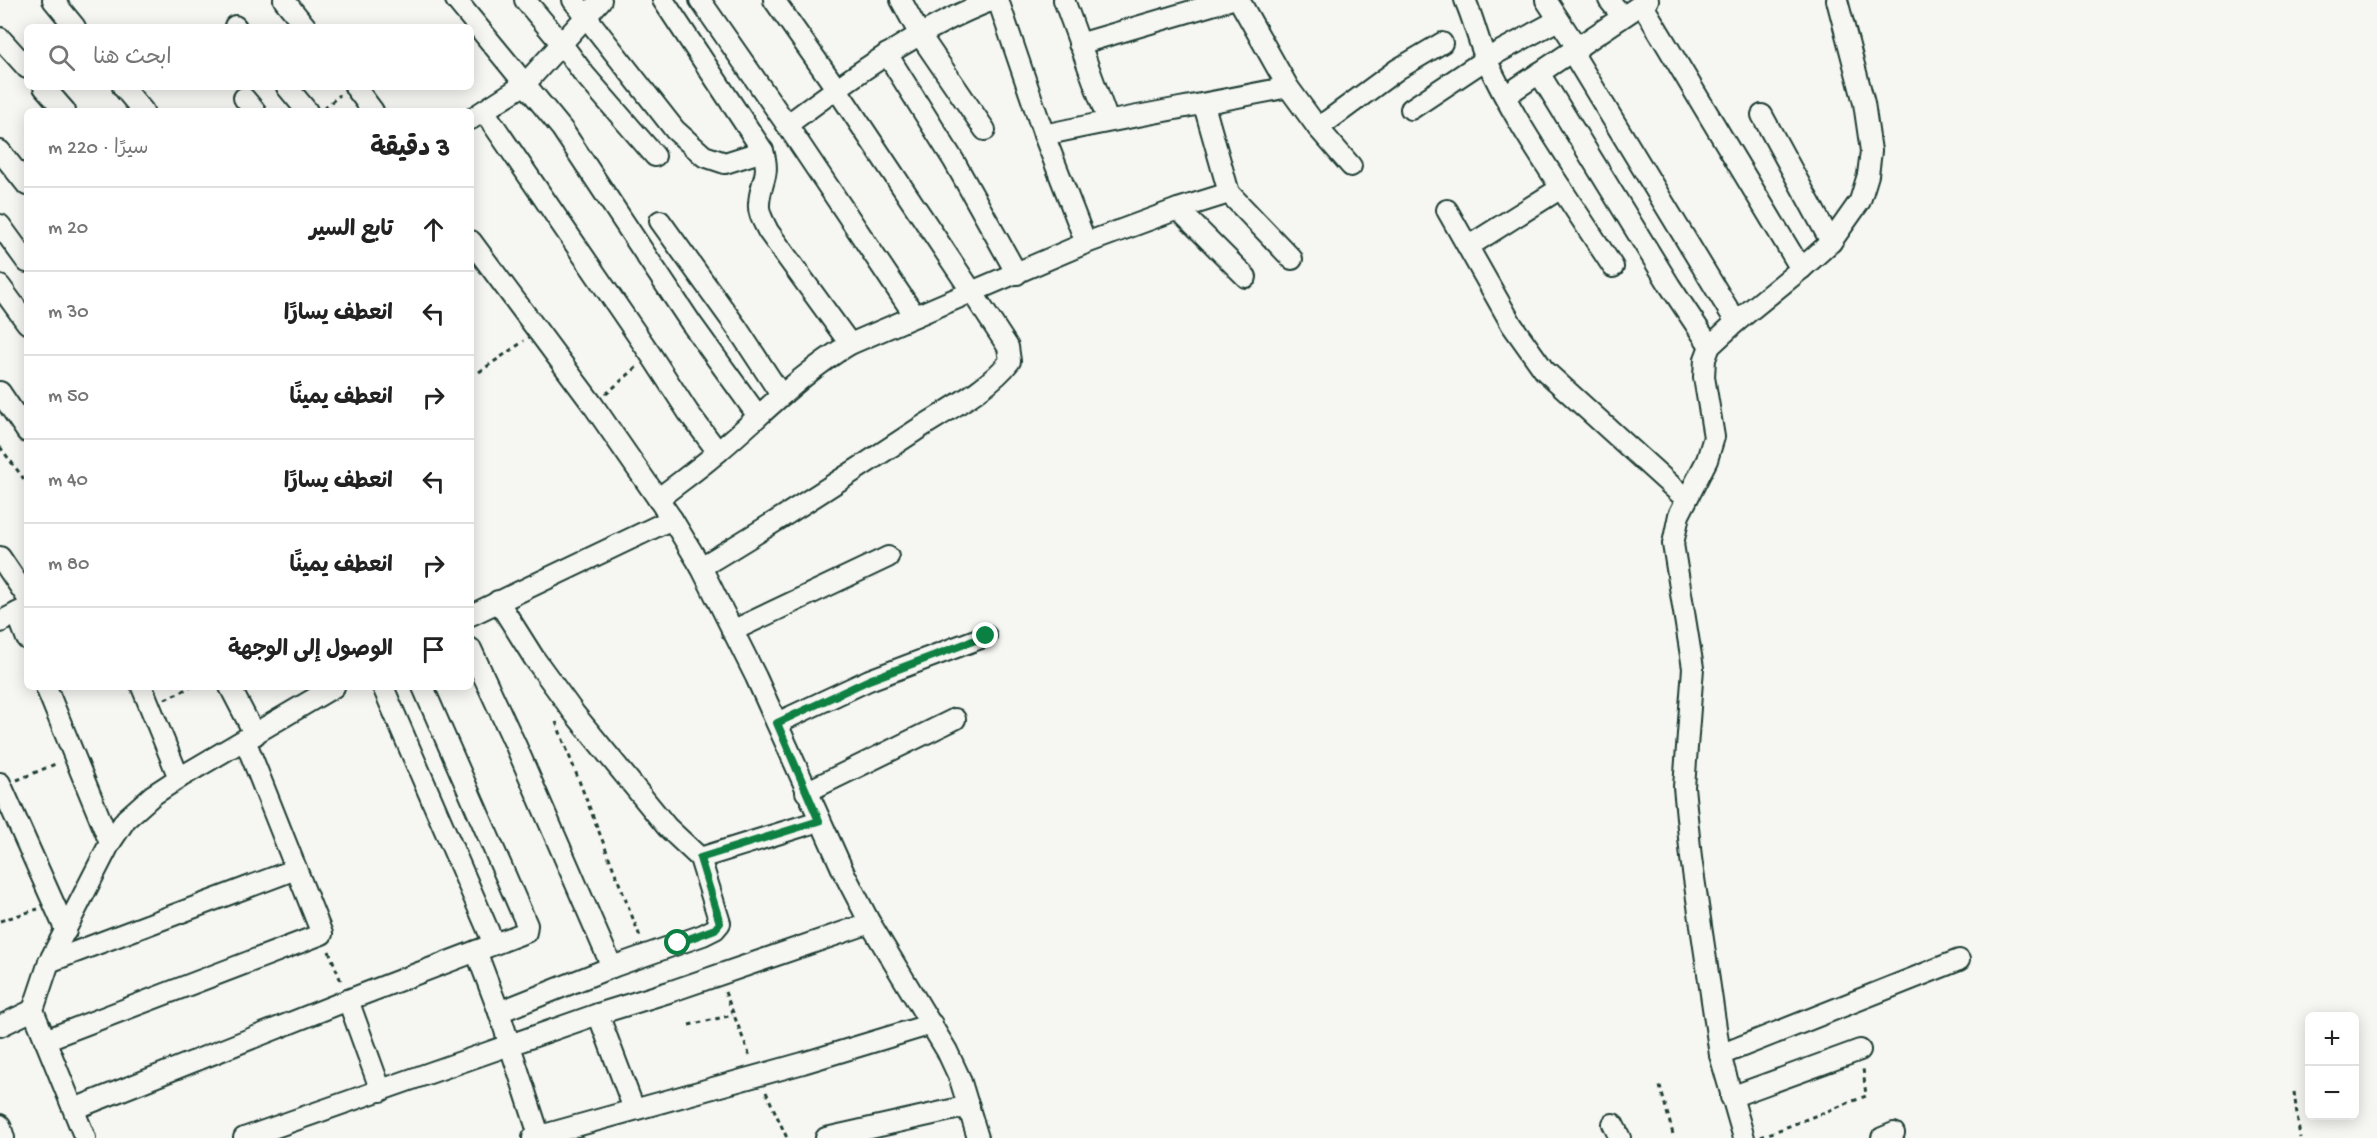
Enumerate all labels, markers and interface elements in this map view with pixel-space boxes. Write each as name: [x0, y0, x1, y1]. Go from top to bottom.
search box: [24, 24, 474, 90]
icon: search: [45, 41, 78, 74]
text: ابحث هنا: [93, 46, 172, 72]
text: 3 دقيقة: [370, 135, 450, 166]
text: سيرًا · 220 m: [48, 138, 148, 161]
icon: ahead: [417, 213, 450, 246]
text: 20 m: [48, 218, 88, 241]
text: تابع السير: [309, 218, 393, 244]
icon: left: [417, 297, 450, 330]
text: 30 m: [48, 302, 89, 325]
text: انعطف يسارًا: [284, 302, 393, 328]
icon: right: [417, 381, 450, 414]
text: 50 m: [48, 386, 89, 409]
text: انعطف يمينًا: [290, 386, 393, 412]
icon: left: [417, 465, 450, 498]
text: 40 m: [48, 470, 88, 493]
text: انعطف يسارًا: [284, 470, 393, 496]
icon: right: [417, 549, 450, 582]
text: 80 m: [48, 554, 89, 577]
text: انعطف يمينًا: [290, 554, 393, 580]
route end: [972, 622, 998, 648]
icon: arrive: [417, 633, 450, 666]
text: الوصول إلى الوجهة: [228, 638, 393, 664]
route start: [664, 929, 690, 955]
map controls: [2305, 1012, 2359, 1120]
button: +: [2305, 1012, 2359, 1066]
button: −: [2305, 1066, 2359, 1120]

